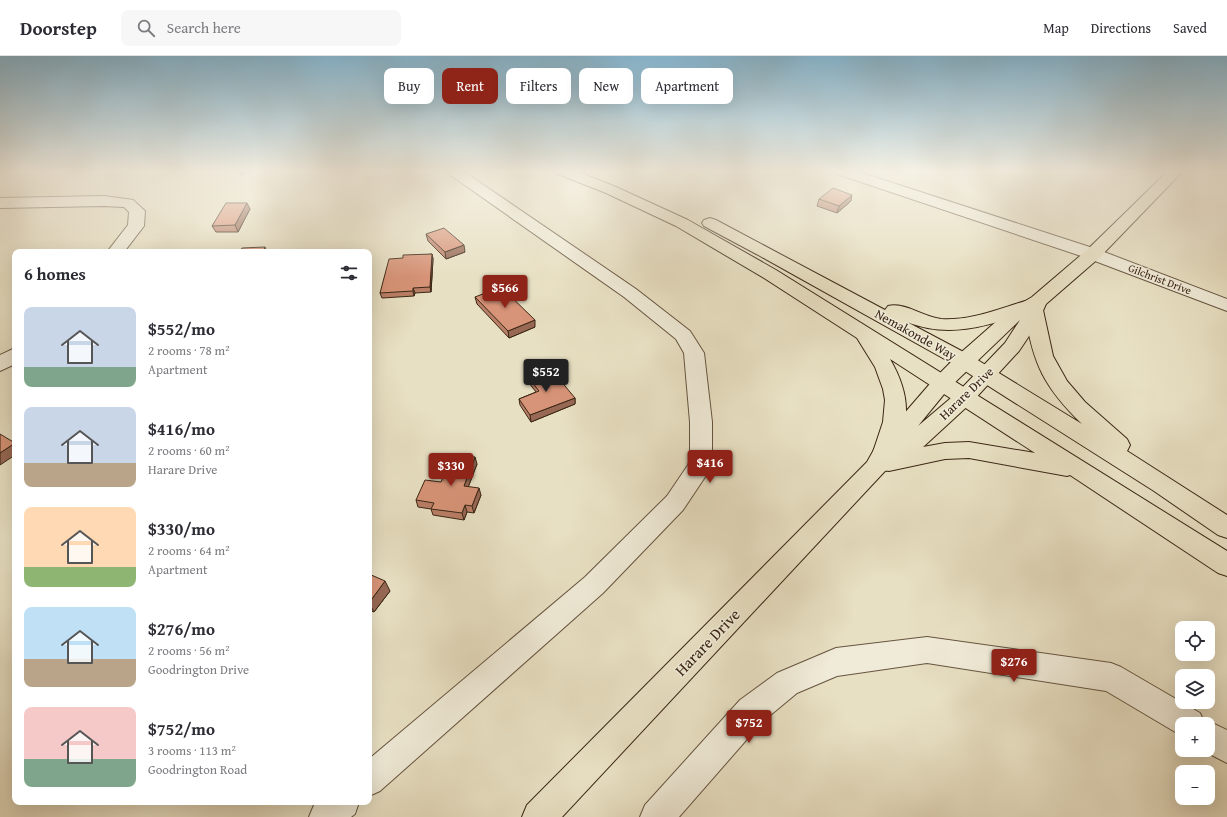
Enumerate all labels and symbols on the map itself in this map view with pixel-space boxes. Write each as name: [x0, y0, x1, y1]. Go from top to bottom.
street label: Gilchrist Drive: [1126, 260, 1194, 298]
pin: $566: [481, 275, 529, 309]
street label: Nemakonde Way: [871, 304, 960, 365]
pin: $552: [522, 359, 570, 393]
street label: Harare Drive: [935, 362, 998, 424]
pin: $416: [686, 450, 734, 484]
pin: $330: [427, 453, 475, 487]
street label: Harare Drive: [669, 603, 745, 681]
pin: $276: [990, 649, 1038, 683]
pin: $752: [725, 710, 773, 744]

